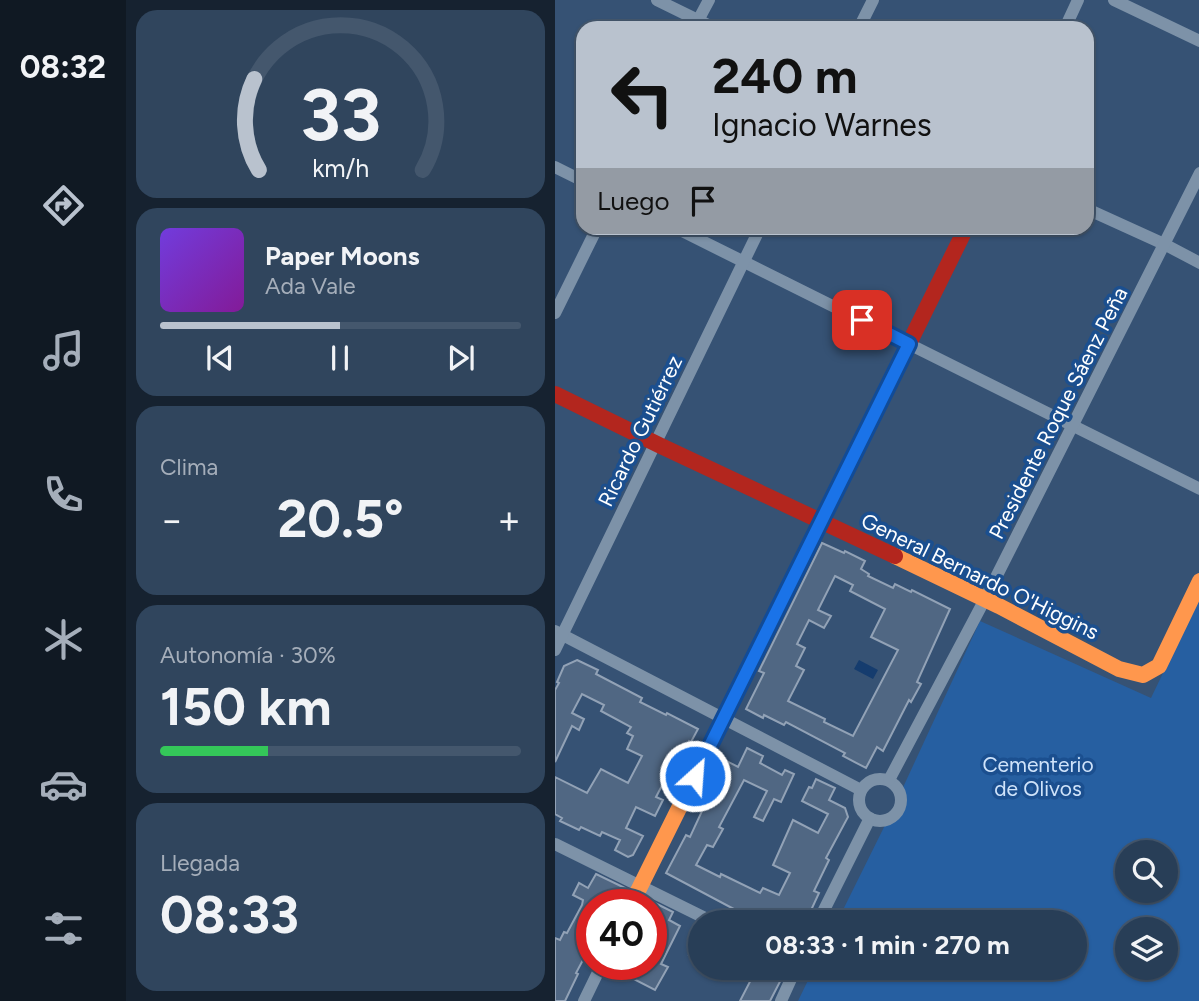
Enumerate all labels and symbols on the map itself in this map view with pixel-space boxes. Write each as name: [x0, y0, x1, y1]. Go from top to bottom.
street label: Presidente Roque Sáenz Peña: [983, 283, 1133, 543]
pin: [832, 290, 892, 350]
street label: Ricardo Gutiérrez: [593, 351, 687, 511]
street label: General Bernardo O'Higgins: [857, 508, 1103, 644]
position arrow: [658, 739, 732, 813]
park label: Cementerio de Olivos: [982, 752, 1094, 801]
speed limit sign: 40: [576, 889, 667, 980]

